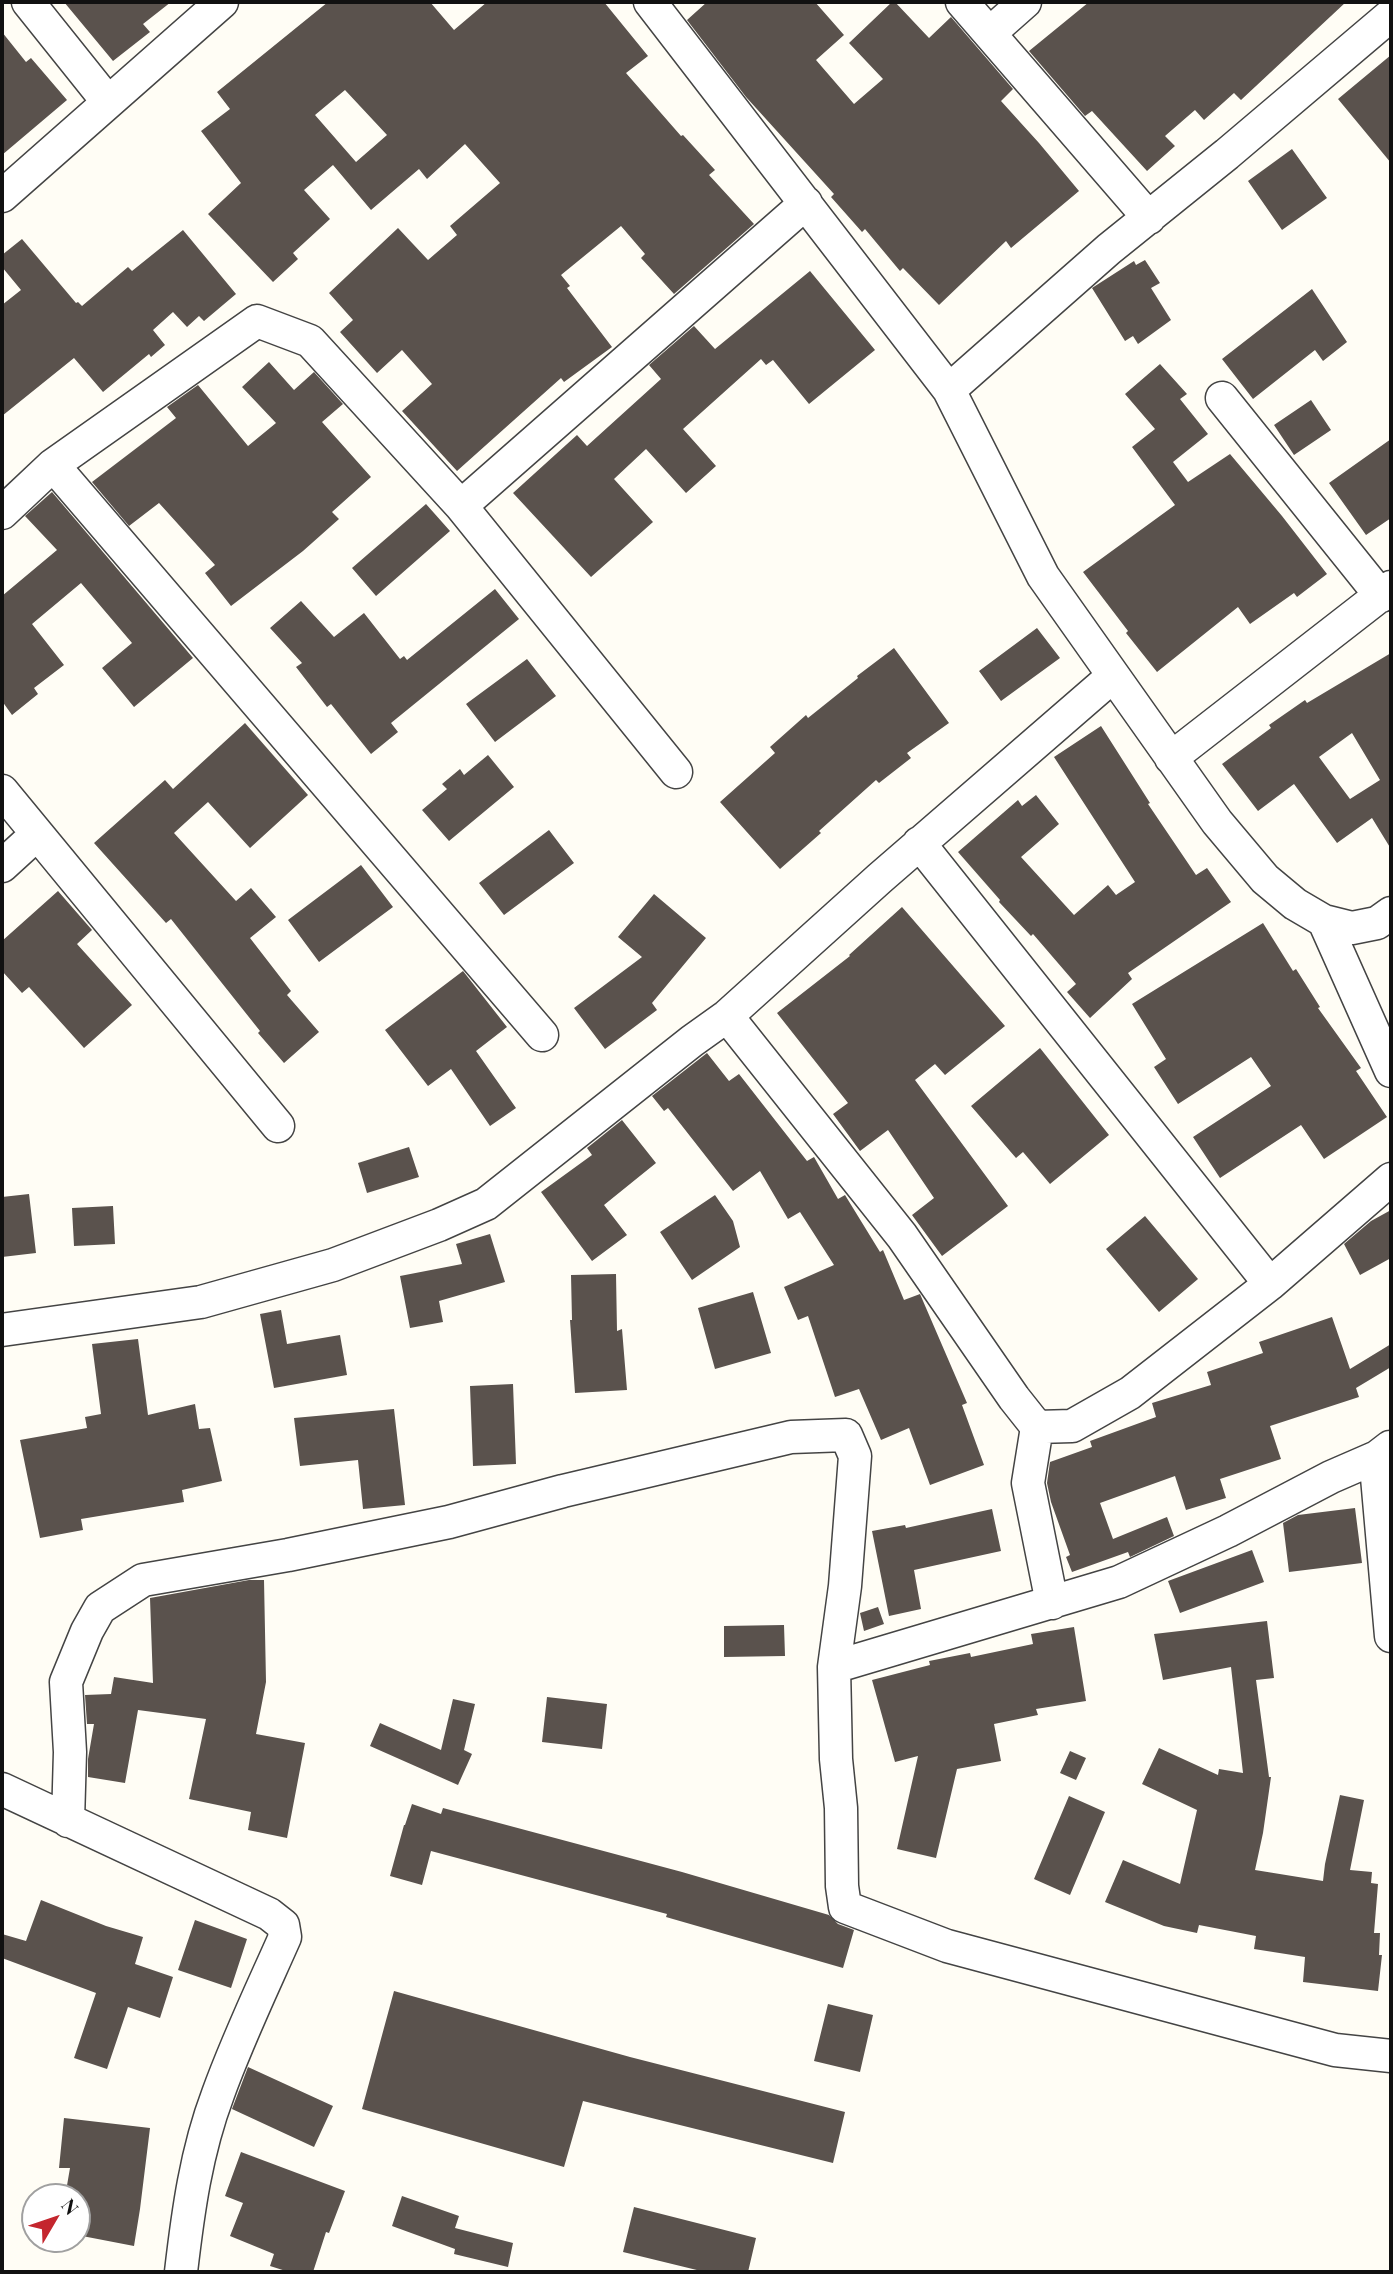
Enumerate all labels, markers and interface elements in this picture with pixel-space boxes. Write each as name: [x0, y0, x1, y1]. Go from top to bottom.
north arrow: [21, 2183, 91, 2253]
text: N: [56, 2193, 85, 2220]

